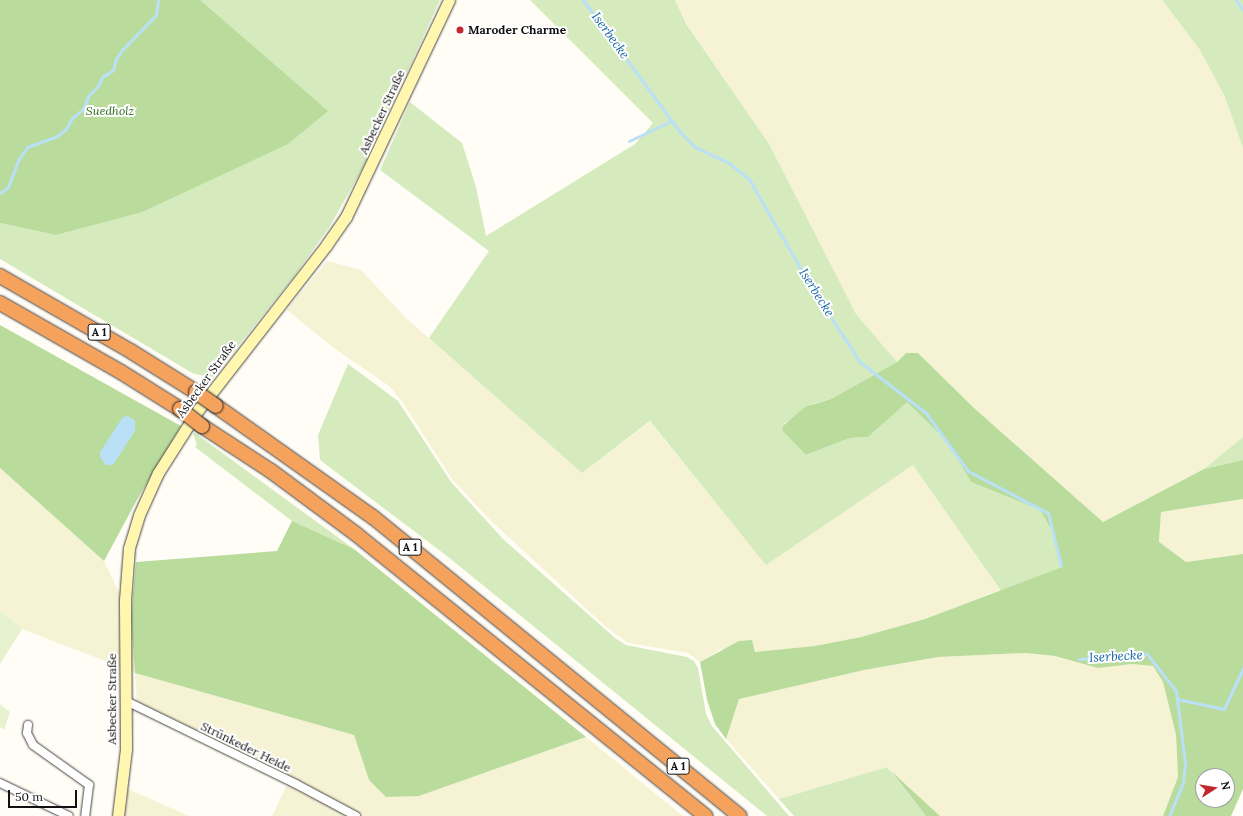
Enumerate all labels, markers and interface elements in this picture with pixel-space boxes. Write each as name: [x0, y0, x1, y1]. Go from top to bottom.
water label: Iserbecke: [588, 10, 632, 62]
place label: Maroder Charme: [468, 23, 566, 37]
marker: Maroder Charme: [455, 25, 465, 35]
street label: Asbecker Straße: [356, 68, 408, 156]
park label: Suedholz: [86, 104, 134, 118]
water label: Iserbecke: [795, 266, 837, 320]
road number: A 1: [87, 323, 111, 341]
street label: Asbecker Straße: [173, 338, 239, 420]
road number: A 1: [398, 538, 422, 556]
water label: Iserbecke: [1089, 648, 1143, 666]
street label: Asbecker Straße: [105, 653, 119, 745]
street label: Strünkeder Heide: [199, 719, 293, 775]
road number: A 1: [666, 757, 690, 775]
north arrow: [1195, 768, 1235, 808]
text: N: [1218, 780, 1233, 791]
scale bar: [10, 782, 79, 808]
text: 50 m: [15, 789, 43, 804]

